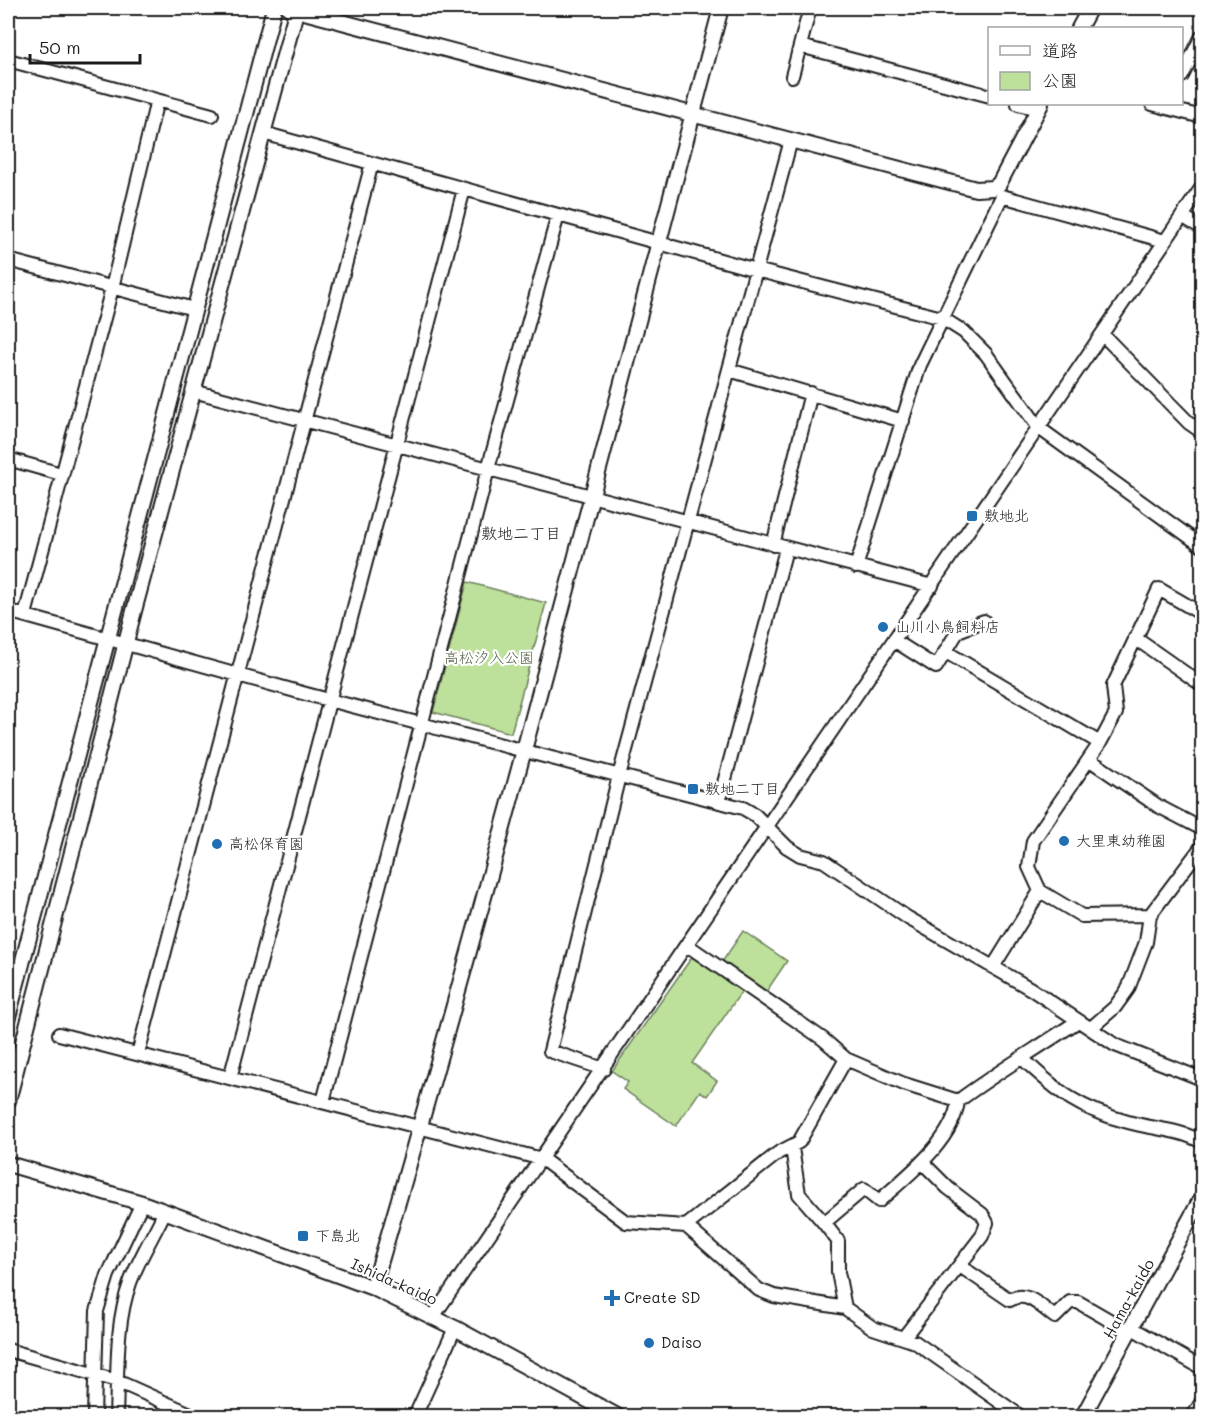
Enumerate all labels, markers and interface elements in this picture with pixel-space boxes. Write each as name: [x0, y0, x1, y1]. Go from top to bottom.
scale bar: [30, 27, 140, 65]
legend: [988, 27, 1183, 105]
text: 50 m: [39, 35, 81, 59]
text: 道路: [1042, 38, 1078, 62]
text: 公園: [1042, 68, 1078, 92]
place label: 敷地北: [984, 505, 1029, 525]
marker: 敷地北: [965, 509, 979, 523]
district label: 敷地二丁目: [481, 522, 561, 543]
place label: 山川小鳥飼料店: [895, 616, 1000, 636]
marker: 山川小鳥飼料店: [876, 620, 890, 634]
park label: 高松汐入公園: [444, 647, 534, 667]
place label: 敷地二丁目: [705, 778, 780, 798]
marker: 敷地二丁目: [686, 782, 700, 796]
place label: 大里東幼稚園: [1076, 830, 1166, 850]
place label: 高松保育園: [229, 833, 304, 853]
marker: 大里東幼稚園: [1057, 834, 1071, 848]
marker: 高松保育園: [210, 837, 224, 851]
place label: 下島北: [315, 1225, 360, 1245]
marker: 下島北: [296, 1229, 310, 1243]
street label: Ishida-kaido: [348, 1253, 441, 1309]
street label: Hama-kaido: [1098, 1255, 1158, 1342]
place label: Create SD: [624, 1287, 700, 1307]
marker: Create SD: [605, 1291, 619, 1305]
place label: Daiso: [661, 1332, 702, 1352]
marker: Daiso: [642, 1336, 656, 1350]

